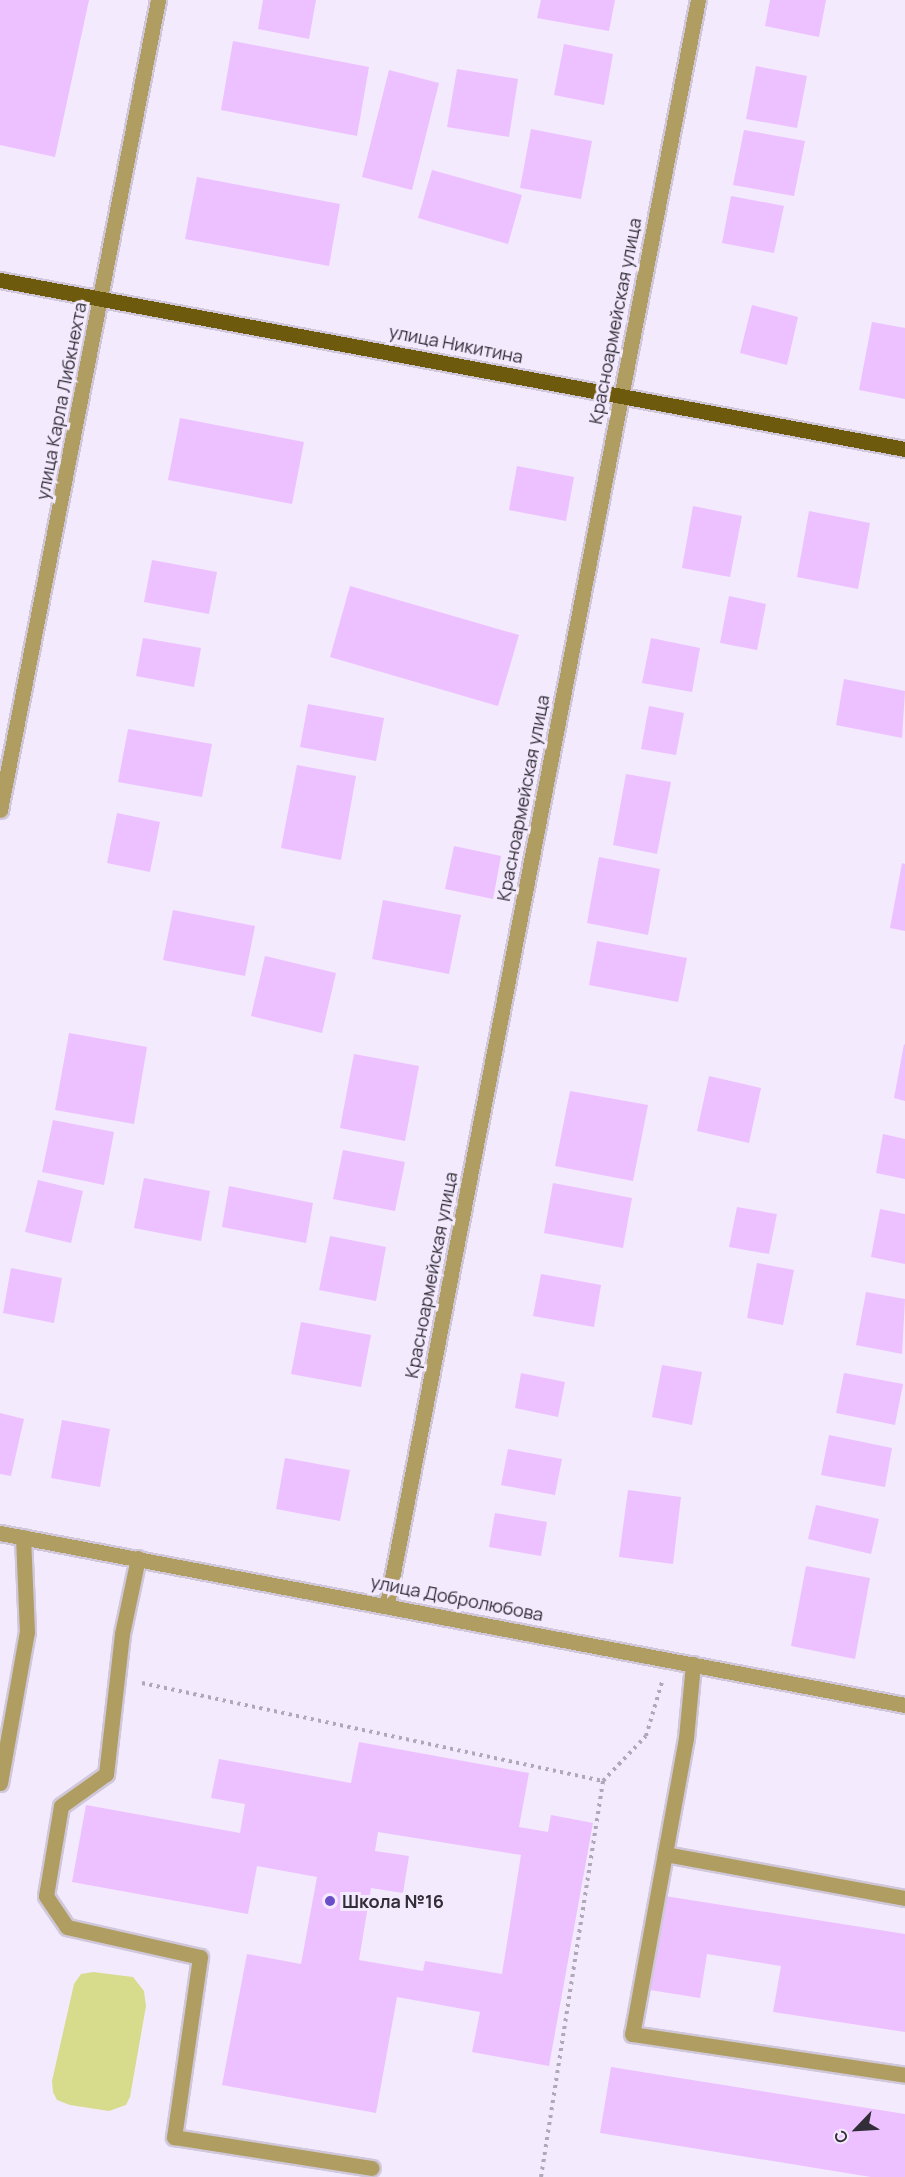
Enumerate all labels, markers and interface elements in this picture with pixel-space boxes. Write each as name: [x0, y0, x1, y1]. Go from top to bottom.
street label: Красноармейская улица: [584, 216, 646, 426]
street label: улица Карла Либкнехта: [31, 300, 91, 502]
street label: улица Никитина: [387, 320, 525, 368]
street label: Красноармейская улица: [492, 693, 554, 903]
street label: Красноармейская улица: [400, 1170, 462, 1380]
street label: улица Добролюбова: [369, 1571, 545, 1625]
place label: Школа №16: [342, 1890, 444, 1912]
marker: Школа №16: [323, 1894, 337, 1908]
north arrow: [827, 2099, 887, 2159]
text: С: [828, 2127, 853, 2147]

